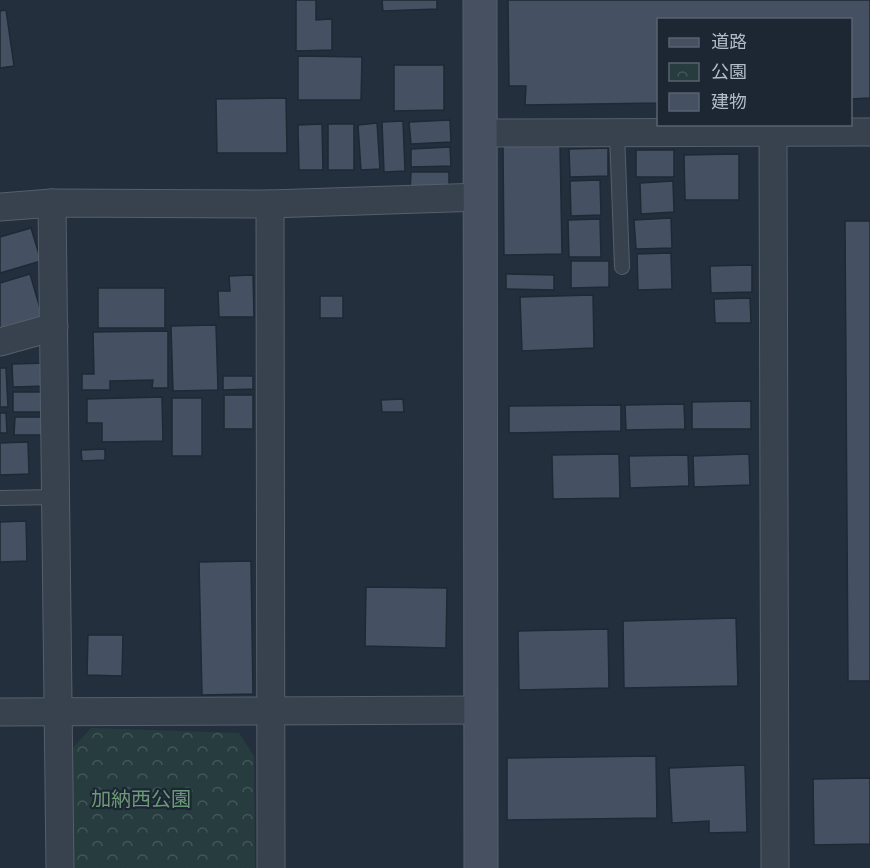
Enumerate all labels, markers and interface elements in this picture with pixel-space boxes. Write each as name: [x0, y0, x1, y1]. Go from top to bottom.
legend: [657, 18, 852, 126]
text: 道路: [711, 31, 747, 52]
text: 公園: [711, 61, 747, 82]
text: 建物: [711, 91, 747, 112]
park label: 加納西公園: [91, 787, 191, 811]

